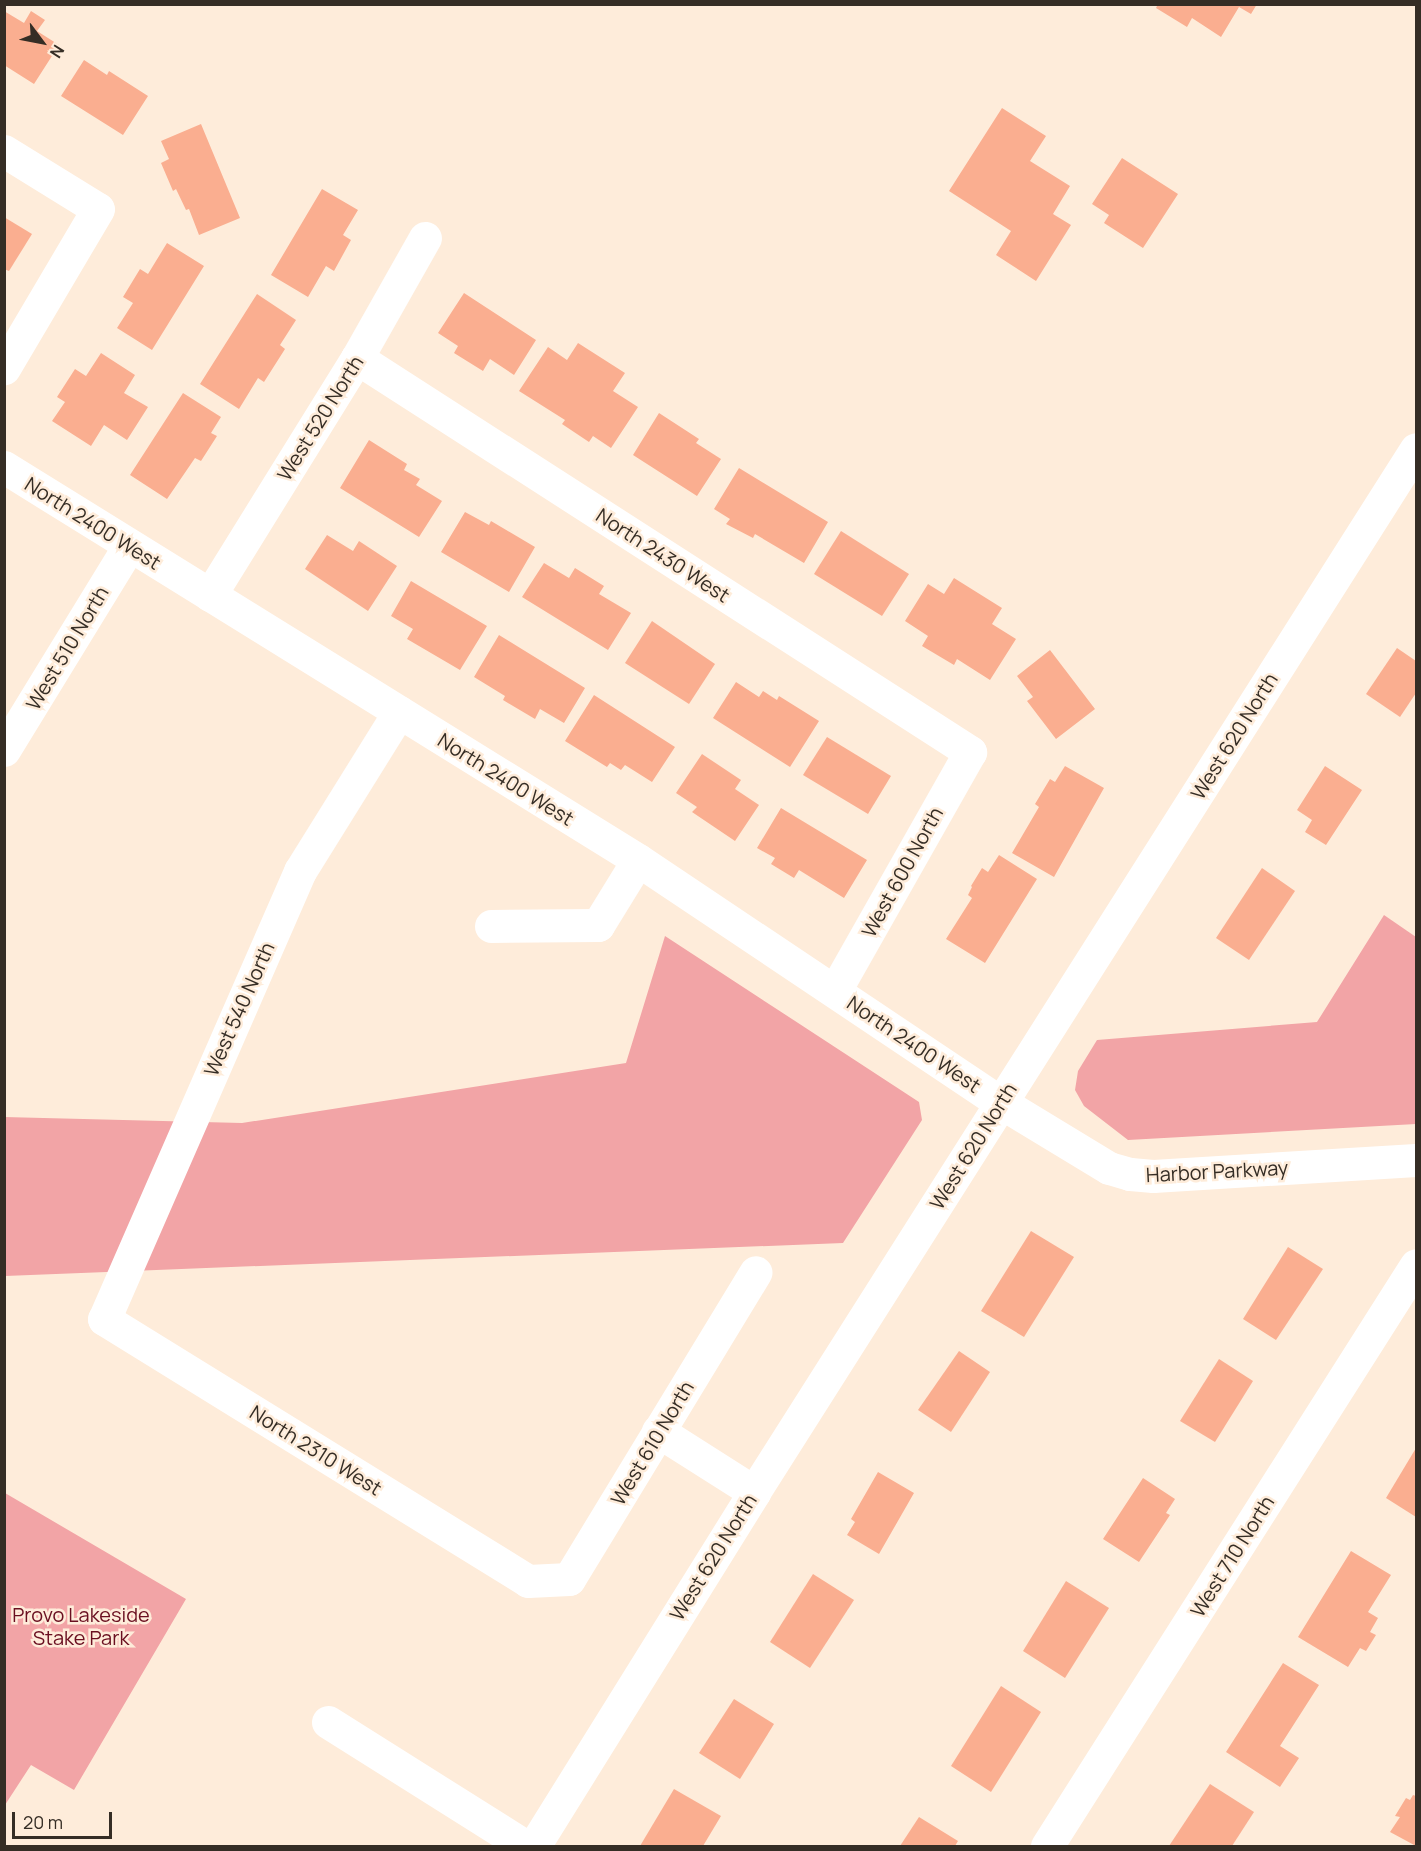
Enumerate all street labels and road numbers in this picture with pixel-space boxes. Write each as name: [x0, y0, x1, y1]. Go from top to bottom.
street label: West 520 North: [272, 351, 368, 485]
street label: North 2400 West: [21, 472, 165, 574]
street label: North 2430 West: [592, 503, 734, 607]
street label: West 510 North: [21, 582, 113, 714]
street label: West 620 North: [1186, 668, 1282, 804]
street label: North 2400 West: [434, 728, 578, 830]
street label: West 600 North: [856, 803, 948, 941]
street label: West 540 North: [199, 938, 279, 1080]
street label: North 2400 West: [843, 991, 985, 1097]
street label: West 620 North: [925, 1078, 1021, 1214]
street label: Harbor Parkway: [1145, 1155, 1289, 1187]
street label: West 610 North: [606, 1377, 698, 1509]
street label: North 2310 West: [246, 1400, 386, 1500]
street label: West 620 North: [665, 1489, 761, 1625]
street label: West 710 North: [1185, 1491, 1279, 1621]

